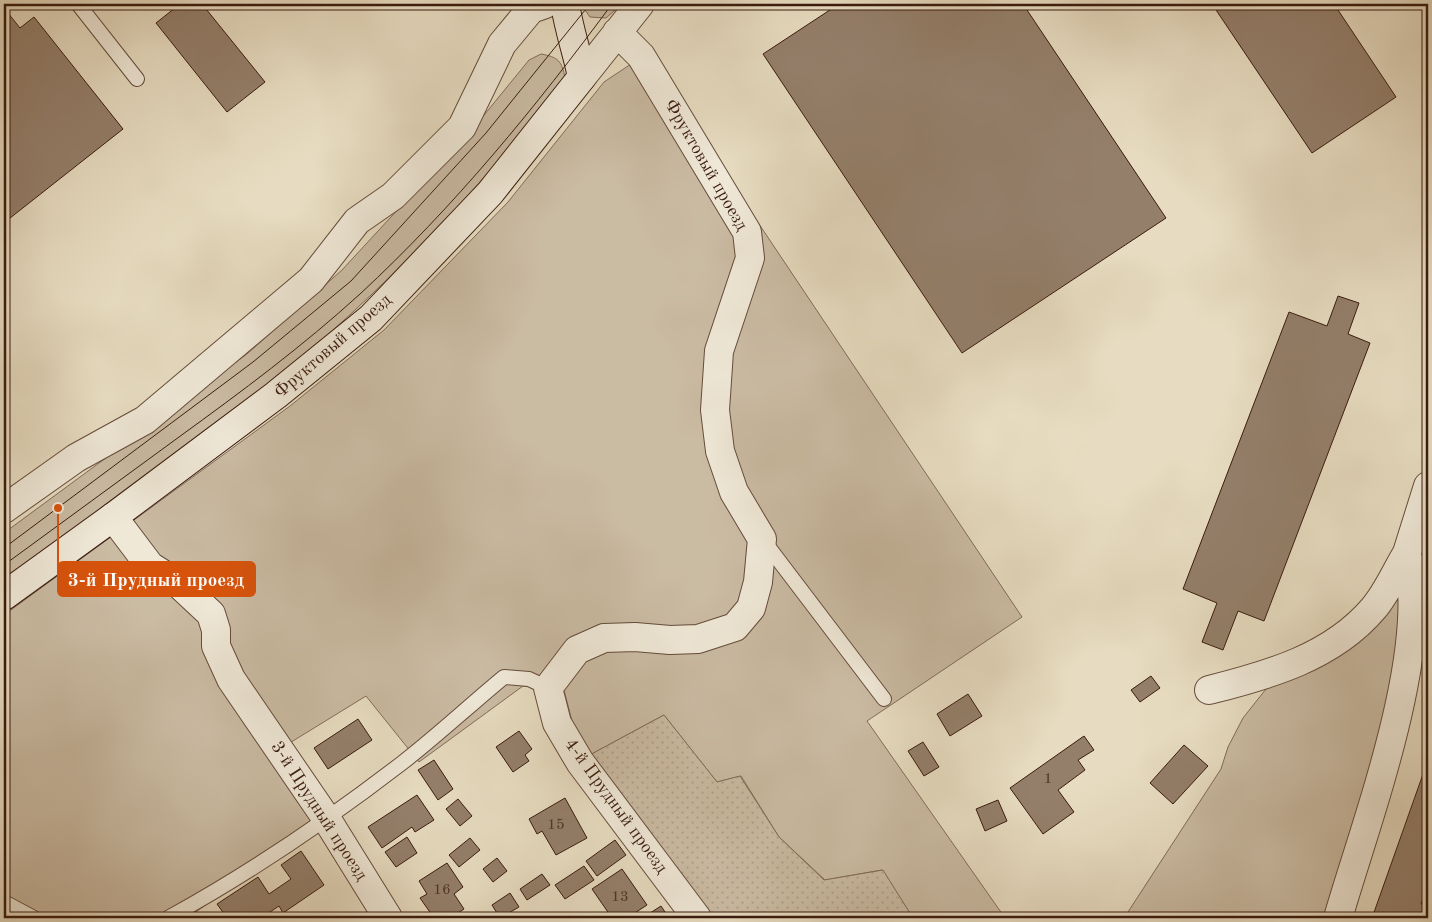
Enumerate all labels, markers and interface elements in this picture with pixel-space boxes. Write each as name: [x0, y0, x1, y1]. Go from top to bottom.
street label: Фруктовый проезд: [661, 96, 751, 234]
street label: Фруктовый проезд: [271, 290, 395, 401]
callout: 3-й Прудный проезд: [58, 562, 255, 596]
text: 3-й Прудный проезд: [68, 572, 244, 591]
street label: 4-й Прудный проезд: [561, 735, 671, 877]
street label: 3-й Прудный проезд: [267, 738, 371, 884]
house number: 1: [1044, 772, 1052, 787]
house number: 15: [547, 818, 565, 833]
house number: 16: [433, 883, 451, 898]
house number: 13: [611, 890, 629, 905]

